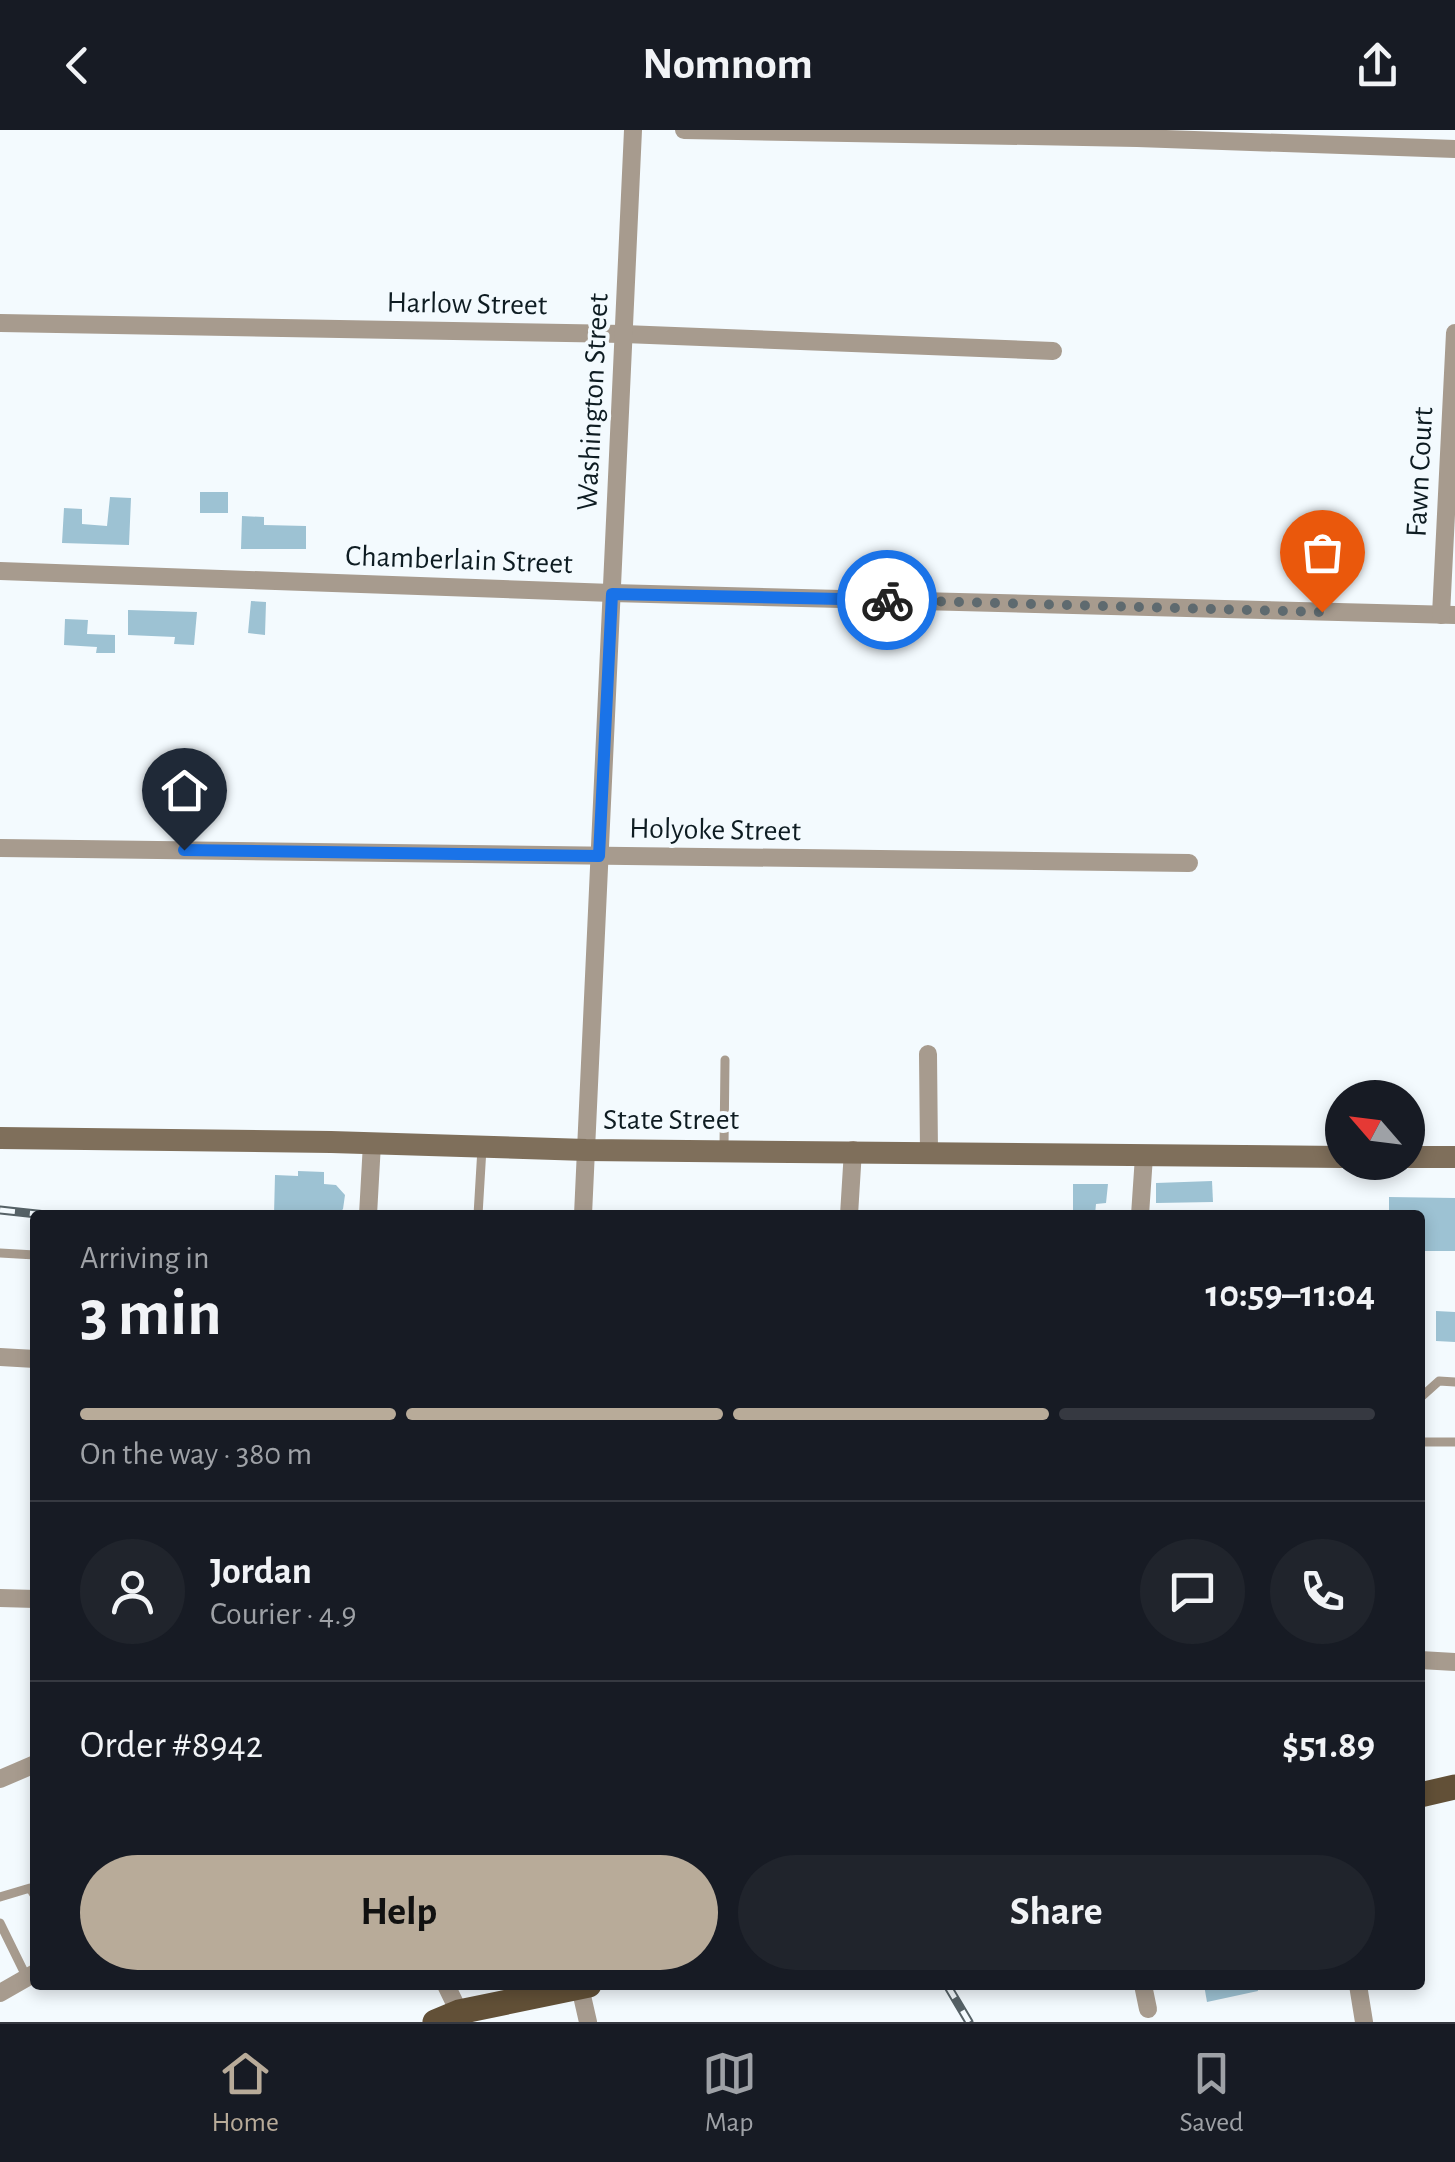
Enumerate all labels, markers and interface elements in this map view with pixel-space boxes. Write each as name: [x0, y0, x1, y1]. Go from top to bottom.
icon: back: [50, 38, 105, 93]
icon: share: [1350, 38, 1405, 93]
text: Nomnom: [642, 42, 813, 87]
street label: Harlow Street: [386, 288, 548, 320]
street label: Washington Street: [572, 292, 614, 511]
street label: Fawn Court: [1402, 406, 1438, 538]
pin: [1280, 510, 1365, 613]
icon: bag: [1295, 525, 1350, 580]
street label: Chamberlain Street: [345, 541, 574, 579]
courier: [837, 550, 937, 650]
icon: bike: [860, 573, 915, 628]
pin: [142, 748, 227, 851]
icon: home: [157, 763, 212, 818]
street label: Holyoke Street: [629, 814, 802, 847]
north arrow: [1325, 1080, 1425, 1180]
map controls: [1325, 1080, 1425, 1180]
street label: State Street: [603, 1105, 739, 1135]
text: Arriving in: [80, 1242, 209, 1274]
text: 10:59–11:04: [1206, 1276, 1375, 1314]
text: 3 min: [80, 1282, 222, 1347]
text: On the way · 380 m: [80, 1438, 312, 1470]
button: person: [80, 1539, 185, 1644]
button: chat: [1140, 1539, 1245, 1644]
button: phone: [1270, 1539, 1375, 1644]
text: Jordan: [210, 1553, 312, 1591]
text: Courier · 4.9: [210, 1598, 357, 1630]
text: Order #8942: [80, 1727, 263, 1765]
text: $51.89: [1282, 1727, 1375, 1765]
button: Help: [80, 1855, 718, 1970]
button: Share: [738, 1855, 1375, 1970]
tab: Home: [211, 2046, 279, 2140]
tab: Map: [702, 2046, 757, 2140]
tab: Saved: [1179, 2046, 1244, 2140]

